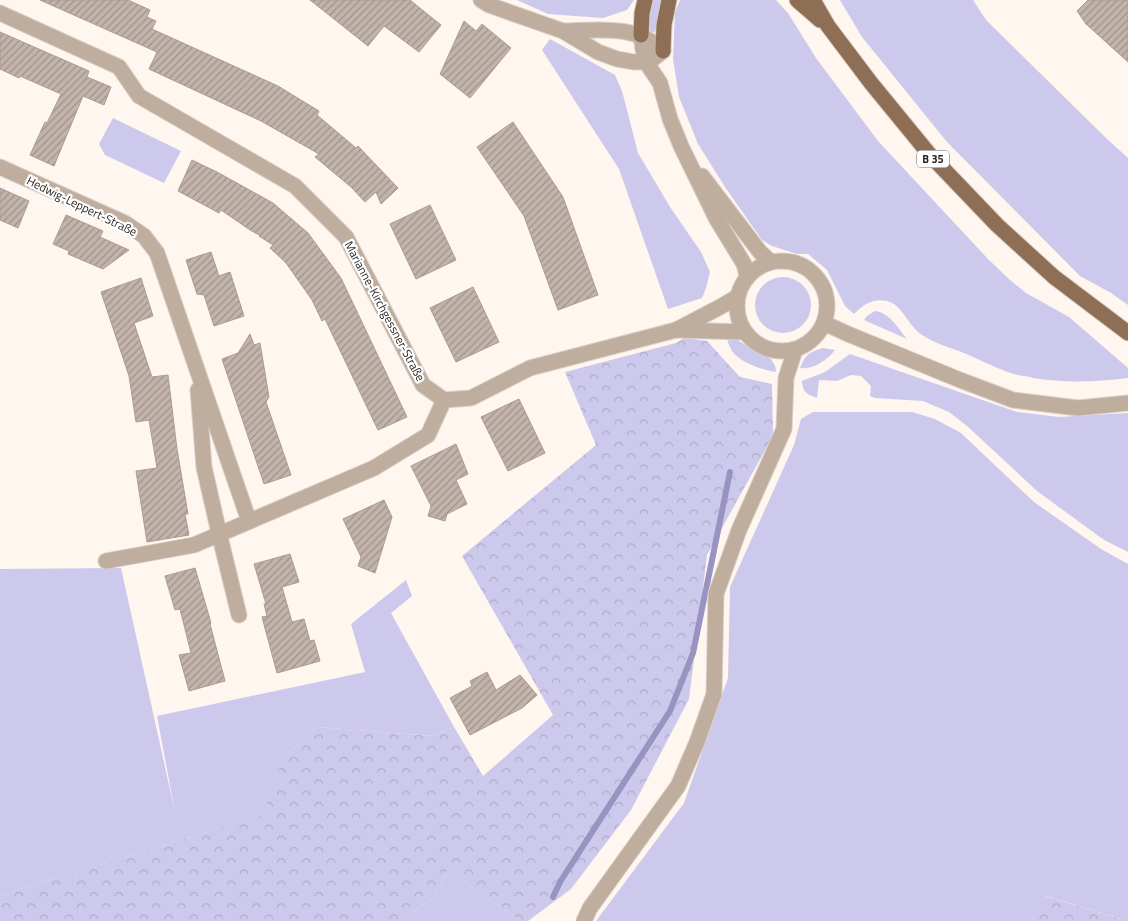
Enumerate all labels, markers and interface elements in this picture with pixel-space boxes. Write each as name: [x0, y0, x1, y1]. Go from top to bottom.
road number: B 35: [917, 150, 949, 168]
street label: Hedwig-Leppert-Straße: [24, 171, 140, 241]
street label: Marianne-Kirchgessner-Straße: [340, 237, 430, 385]

